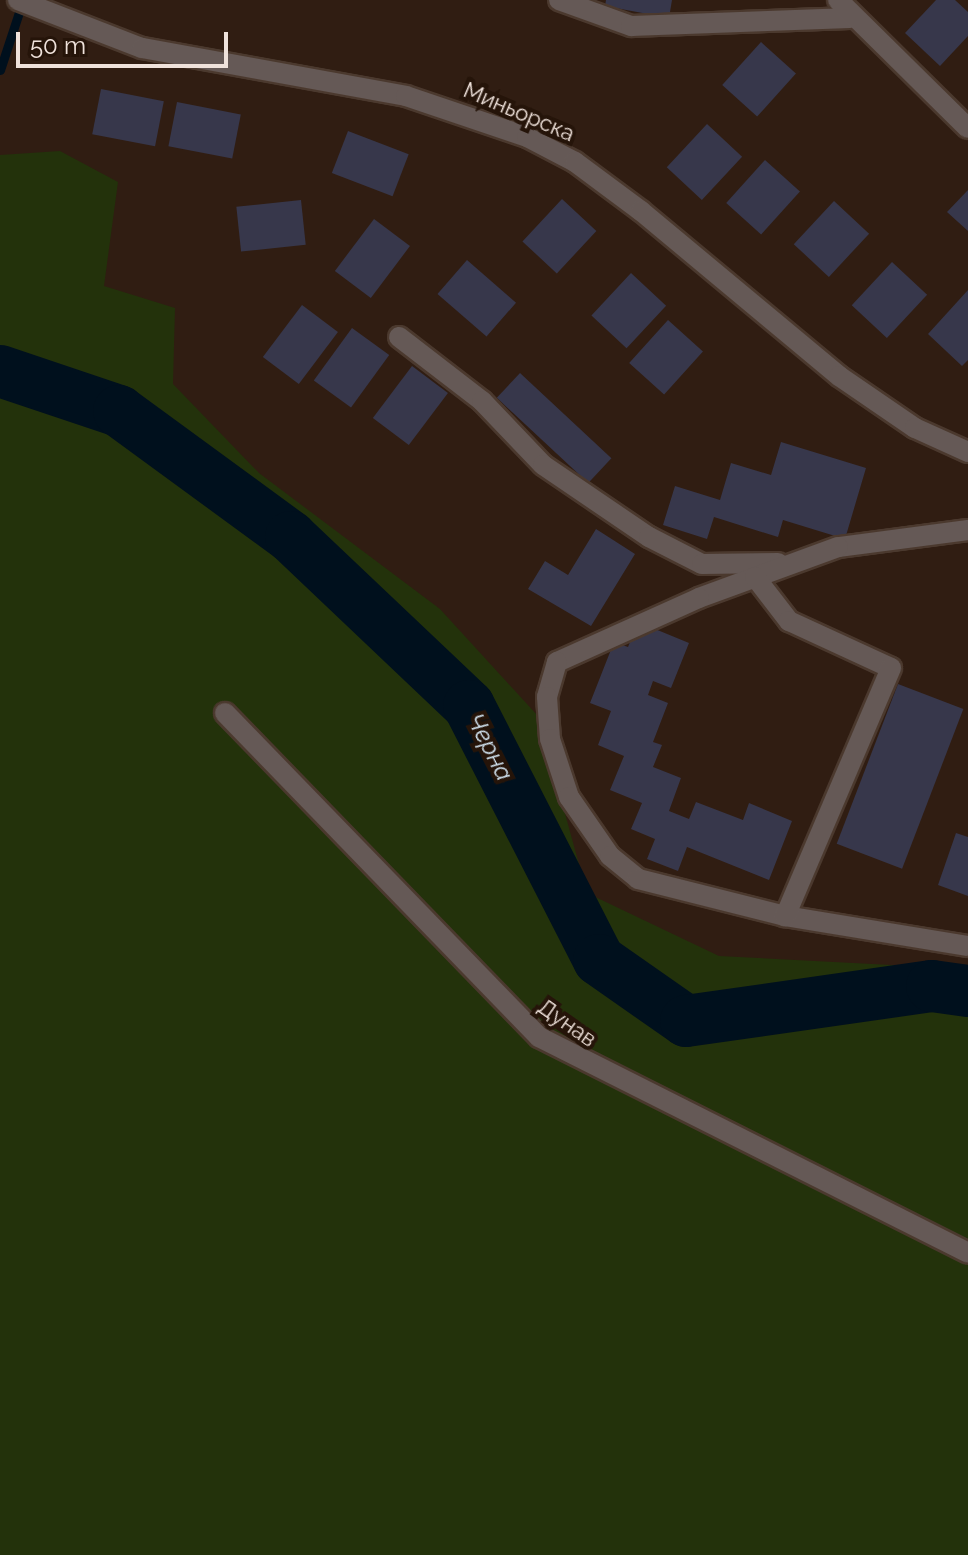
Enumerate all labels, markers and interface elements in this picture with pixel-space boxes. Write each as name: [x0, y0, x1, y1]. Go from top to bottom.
scale bar: [20, 16, 232, 66]
text: 50 m: [30, 31, 86, 60]
street label: Миньорска: [460, 77, 578, 147]
water label: Черна: [461, 709, 519, 785]
street label: Дунав: [533, 994, 601, 1052]

